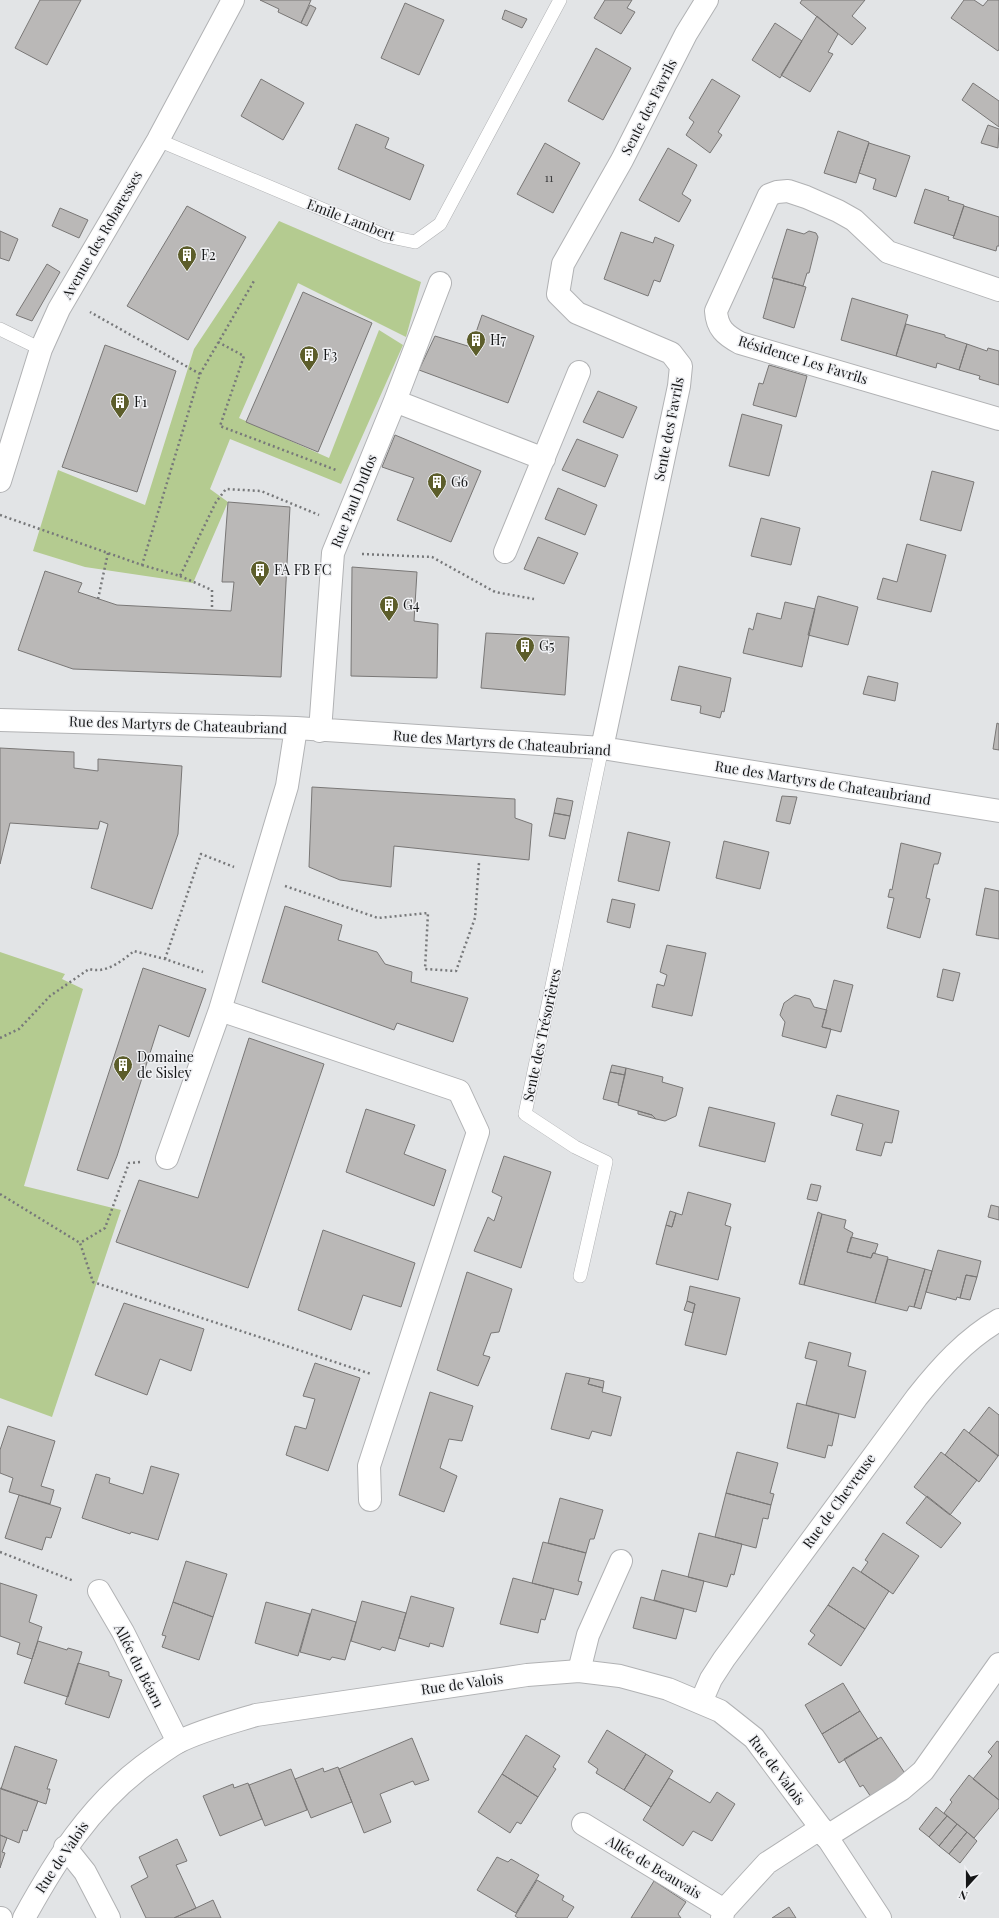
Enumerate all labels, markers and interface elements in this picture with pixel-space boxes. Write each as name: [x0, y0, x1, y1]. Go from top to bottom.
street label: Sente des Favrils: [616, 55, 681, 158]
street label: Avenue des Robaresses: [57, 167, 146, 303]
house number: 11: [545, 169, 554, 185]
street label: Emile Lambert: [304, 194, 399, 245]
building icon: F2: [176, 244, 198, 272]
place label: F2: [201, 245, 216, 264]
building icon: H7: [465, 329, 487, 357]
place label: H7: [490, 330, 507, 349]
street label: Résidence Les Favrils: [736, 331, 870, 388]
building icon: F3: [298, 344, 320, 372]
place label: F3: [323, 345, 337, 364]
street label: Sente des Favrils: [649, 375, 688, 483]
building icon: F1: [109, 391, 131, 419]
place label: F1: [134, 392, 147, 411]
street label: Rue Paul Duflos: [326, 451, 381, 550]
building icon: G6: [426, 471, 448, 499]
place label: G6: [451, 472, 468, 491]
building icon: FA FB FC: [249, 559, 271, 587]
place label: FA FB FC: [274, 560, 331, 579]
building icon: G4: [378, 594, 400, 622]
place label: G4: [403, 595, 420, 614]
building icon: G5: [514, 635, 536, 663]
place label: G5: [539, 636, 555, 655]
street label: Rue des Martyrs de Chateaubriand: [69, 711, 287, 738]
street label: Rue des Martyrs de Chateaubriand: [392, 725, 612, 760]
street label: Rue des Martyrs de Chateaubriand: [714, 756, 932, 809]
street label: Sente des Trésorières: [518, 967, 565, 1103]
place label: Domaine de Sisley: [137, 1047, 194, 1082]
building icon: Domaine de Sisley: [112, 1054, 134, 1082]
street label: Rue de Chevreuse: [798, 1450, 879, 1552]
street label: Allée du Béarn: [110, 1620, 169, 1711]
street label: Rue de Valois: [420, 1668, 504, 1699]
street label: Rue de Valois: [745, 1731, 810, 1808]
street label: Rue de Valois: [31, 1817, 93, 1896]
street label: Allée de Beauvais: [602, 1830, 705, 1903]
north arrow: [947, 1866, 987, 1906]
text: N: [957, 1887, 970, 1904]

